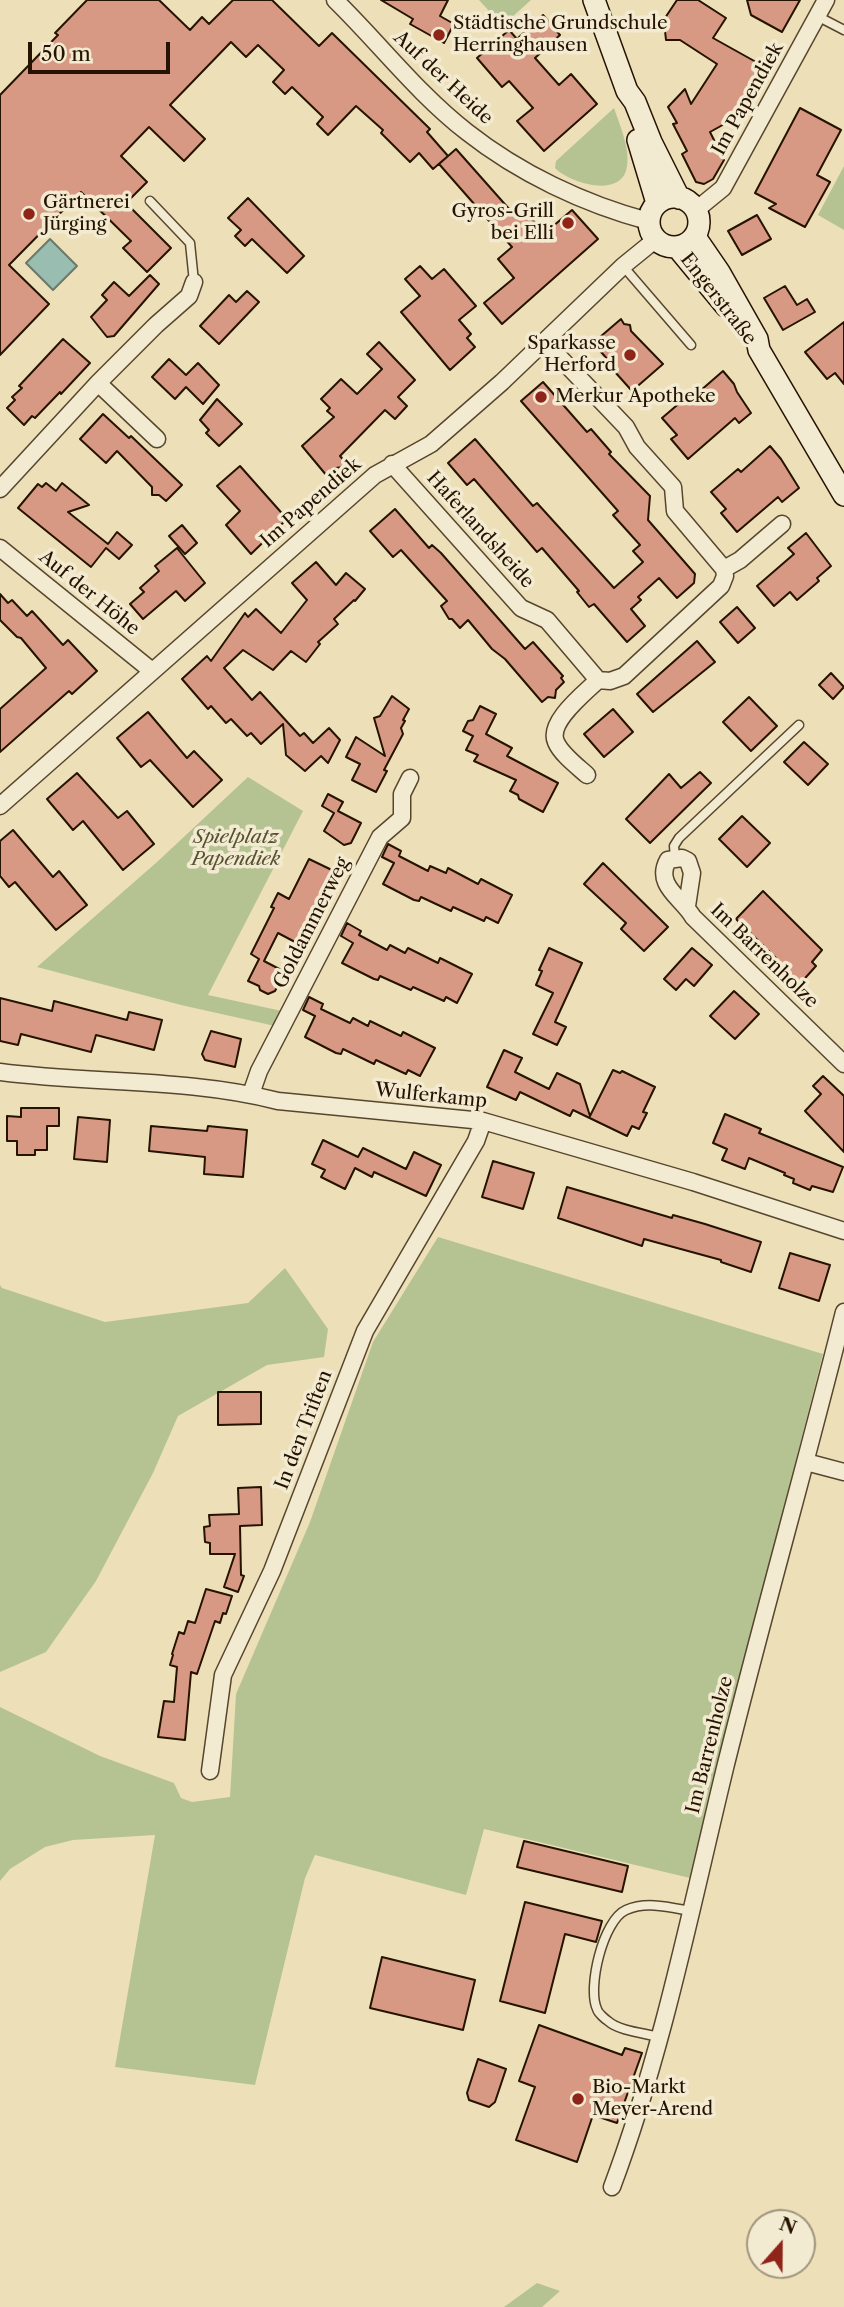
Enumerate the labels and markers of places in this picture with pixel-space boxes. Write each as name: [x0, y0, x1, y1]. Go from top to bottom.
place label: Städtische Grundschule Herringhausen: [453, 13, 668, 57]
marker: Städtische Grundschule Herringhausen: [431, 27, 447, 43]
place label: Gärtnerei Jürging: [43, 192, 130, 236]
place label: Gyros-Grill bei Elli: [451, 201, 554, 245]
marker: Gärtnerei Jürging: [21, 206, 37, 222]
marker: Gyros-Grill bei Elli: [560, 215, 576, 231]
place label: Sparkasse Herford: [527, 333, 616, 377]
marker: Sparkasse Herford: [622, 347, 638, 363]
place label: Merkur Apotheke: [555, 386, 716, 408]
marker: Merkur Apotheke: [533, 389, 549, 405]
place label: Bio-Markt Meyer-Arend: [592, 2077, 713, 2121]
marker: Bio-Markt Meyer-Arend: [570, 2091, 586, 2107]

